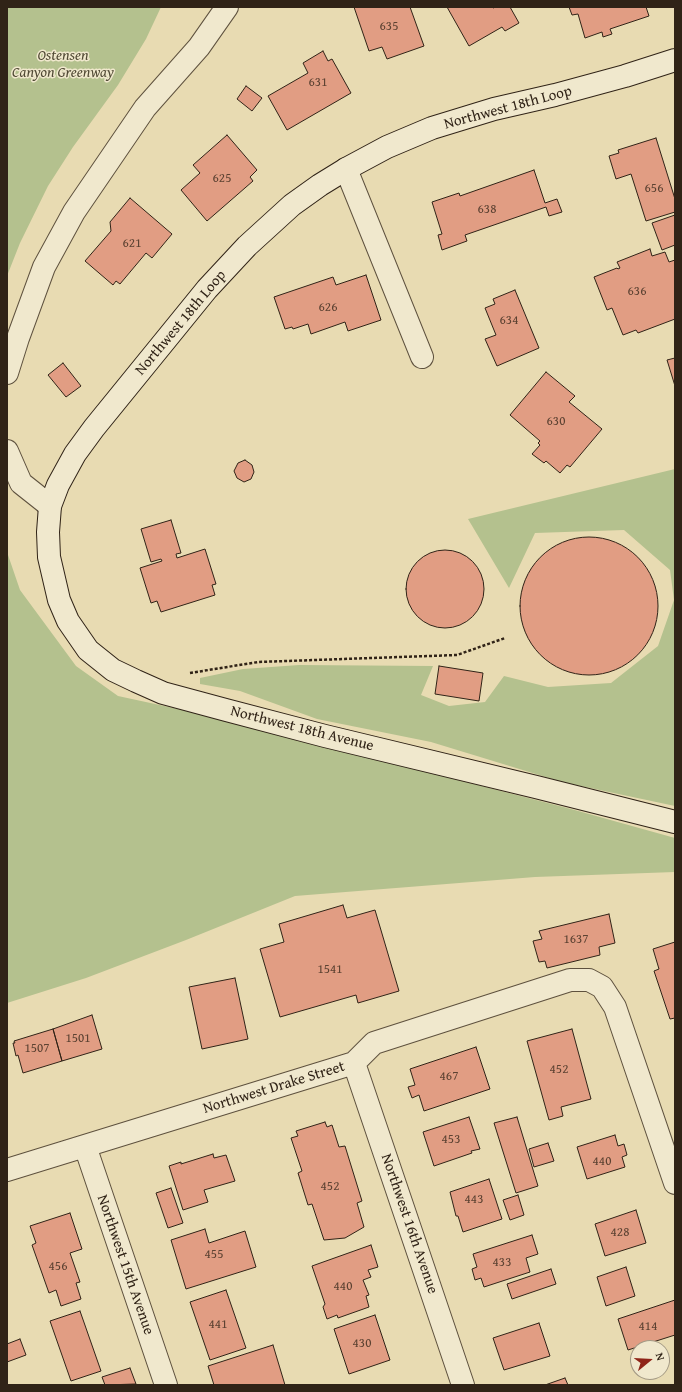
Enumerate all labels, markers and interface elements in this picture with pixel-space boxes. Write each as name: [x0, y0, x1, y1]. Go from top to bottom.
house number: 635: [380, 19, 398, 35]
park label: Ostensen Canyon Greenway: [12, 47, 114, 82]
house number: 631: [309, 75, 327, 91]
street label: Northwest 18th Loop: [442, 82, 574, 134]
house number: 625: [213, 171, 231, 187]
house number: 656: [645, 181, 663, 197]
house number: 638: [478, 202, 496, 218]
house number: 621: [123, 236, 141, 252]
street label: Northwest 18th Loop: [132, 267, 230, 379]
house number: 636: [628, 284, 646, 300]
house number: 626: [319, 300, 337, 316]
house number: 634: [500, 313, 518, 329]
house number: 630: [547, 414, 565, 430]
street label: Northwest 18th Avenue: [229, 703, 375, 755]
house number: 1637: [563, 932, 589, 948]
house number: 1541: [317, 962, 343, 978]
house number: 1501: [65, 1031, 91, 1047]
house number: 1507: [24, 1041, 50, 1057]
street label: Northwest Drake Street: [201, 1058, 347, 1118]
house number: 452: [550, 1062, 568, 1078]
house number: 467: [440, 1069, 458, 1085]
house number: 453: [442, 1132, 460, 1148]
street label: Northwest 16th Avenue: [377, 1152, 441, 1296]
house number: 440: [593, 1154, 611, 1170]
house number: 452: [321, 1179, 339, 1195]
house number: 443: [465, 1192, 483, 1208]
street label: Northwest 15th Avenue: [93, 1193, 157, 1337]
house number: 428: [611, 1225, 629, 1241]
house number: 455: [205, 1247, 223, 1263]
house number: 433: [493, 1255, 511, 1271]
house number: 456: [49, 1259, 67, 1275]
house number: 440: [334, 1279, 352, 1295]
house number: 441: [209, 1317, 227, 1333]
house number: 414: [639, 1319, 657, 1335]
house number: 430: [353, 1336, 371, 1352]
north arrow: [630, 1340, 670, 1380]
text: N: [652, 1351, 669, 1363]

